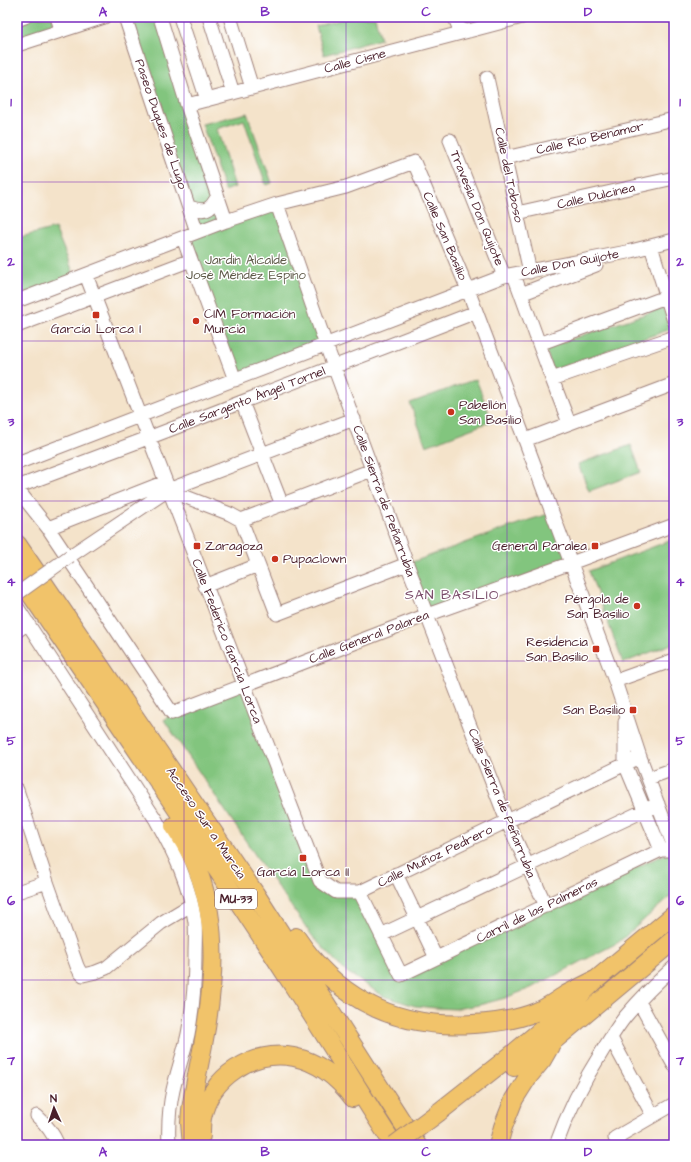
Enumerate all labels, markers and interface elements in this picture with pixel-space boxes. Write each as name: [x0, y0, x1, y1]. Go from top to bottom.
text: A: [99, 3, 108, 21]
text: B: [260, 3, 270, 21]
text: C: [421, 3, 431, 21]
text: D: [584, 3, 593, 21]
street label: Calle Cisne: [322, 44, 388, 78]
street label: Paseo Duques de Lugo: [129, 57, 192, 192]
text: 1: [10, 93, 12, 111]
text: 1: [679, 93, 681, 111]
street label: Calle Río Benamor: [534, 117, 646, 159]
street label: Calle del Toboso: [490, 126, 528, 225]
street label: Travesía Don Quijote: [446, 148, 508, 268]
street label: Calle Dulcinea: [555, 178, 637, 214]
street label: Calle San Basilio: [418, 189, 472, 284]
street label: Calle Don Quijote: [520, 245, 620, 281]
park label: Jardín Alcalde José Méndez Espino: [186, 251, 307, 284]
text: 2: [6, 253, 15, 271]
text: 2: [675, 253, 684, 271]
place label: CIM Formación Murcia: [204, 305, 296, 338]
marker: García Lorca I: [91, 310, 101, 320]
marker: CIM Formación Murcia: [191, 316, 201, 326]
place label: García Lorca I: [51, 320, 141, 338]
street label: Calle Sargento Ángel Tornel: [166, 362, 328, 439]
place label: Pabellón San Basilio: [459, 396, 522, 429]
marker: Pabellón San Basilio: [446, 407, 456, 417]
text: 3: [7, 413, 15, 431]
text: 3: [676, 413, 684, 431]
street label: Calle Sierra de Peñarrubia: [348, 423, 420, 580]
place label: Zaragoza: [205, 537, 263, 556]
place label: General Paralea: [492, 537, 587, 555]
marker: Zaragoza: [192, 541, 202, 551]
marker: General Paralea: [590, 541, 600, 551]
place label: Pupaclown: [283, 550, 347, 568]
marker: Pupaclown: [270, 554, 280, 564]
street label: Calle Federico García Lorca: [187, 556, 267, 726]
text: 4: [7, 573, 16, 591]
text: 4: [676, 573, 685, 591]
district label: SAN BASILIO: [405, 585, 499, 605]
place label: Pérgola de San Basilio: [565, 590, 630, 623]
marker: Pérgola de San Basilio: [632, 601, 642, 611]
street label: Calle General Palarea: [306, 606, 432, 668]
place label: Residencia San Basilio: [526, 633, 589, 666]
marker: Residencia San Basilio: [591, 644, 601, 654]
place label: San Basilio: [563, 701, 626, 719]
marker: San Basilio: [628, 705, 638, 715]
street label: Calle Sierra de Peñarrubia: [464, 726, 540, 881]
text: 5: [6, 732, 16, 750]
text: 5: [675, 732, 685, 750]
street label: Acceso Sur a Murcia: [162, 764, 250, 883]
street label: Calle Muñoz Pedrero: [375, 820, 496, 892]
marker: García Lorca II: [298, 853, 308, 863]
place label: García Lorca II: [257, 863, 349, 881]
street label: Carril de las Palmeras: [473, 873, 601, 947]
road number: MU-33: [215, 889, 257, 909]
text: 6: [7, 892, 16, 910]
text: 6: [676, 892, 685, 910]
text: 7: [6, 1052, 16, 1070]
text: 7: [675, 1052, 685, 1070]
north arrow: [34, 1088, 74, 1128]
text: N: [50, 1091, 57, 1106]
text: A: [99, 1143, 108, 1161]
text: B: [260, 1143, 270, 1161]
text: C: [421, 1143, 431, 1161]
text: D: [584, 1143, 593, 1161]

